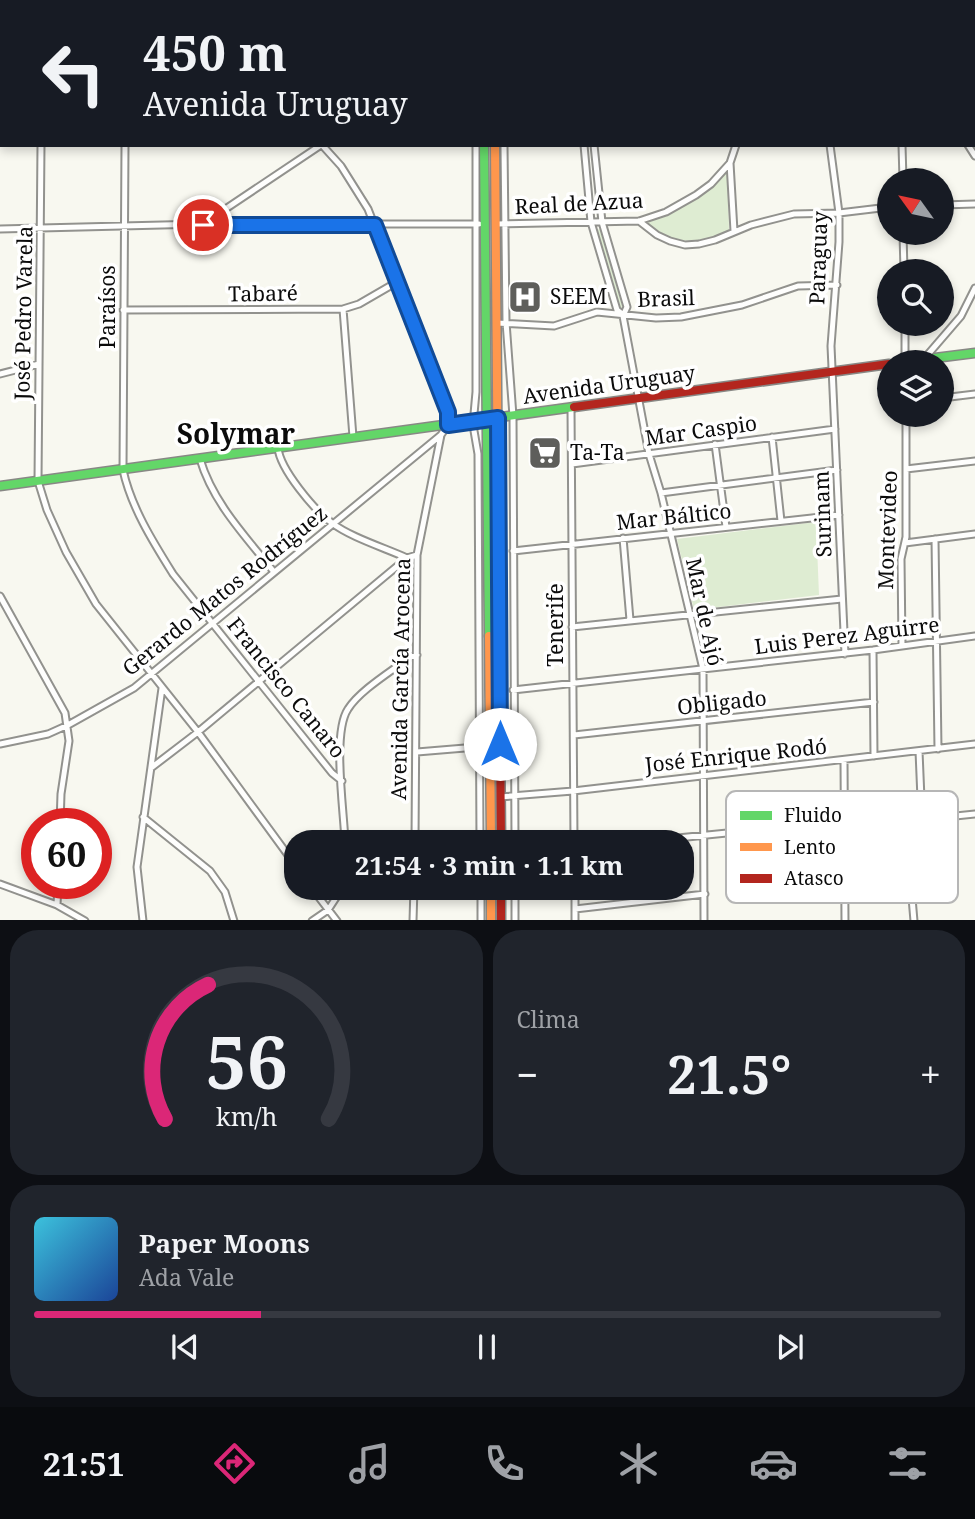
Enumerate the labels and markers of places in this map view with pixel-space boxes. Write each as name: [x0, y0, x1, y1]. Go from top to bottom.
pin: [173, 195, 233, 255]
hospital icon: SEEM: [506, 278, 544, 316]
place label: SEEM: [550, 282, 607, 310]
supermarket icon: Ta-Ta: [526, 434, 564, 472]
place label: Ta-Ta: [570, 438, 625, 466]

